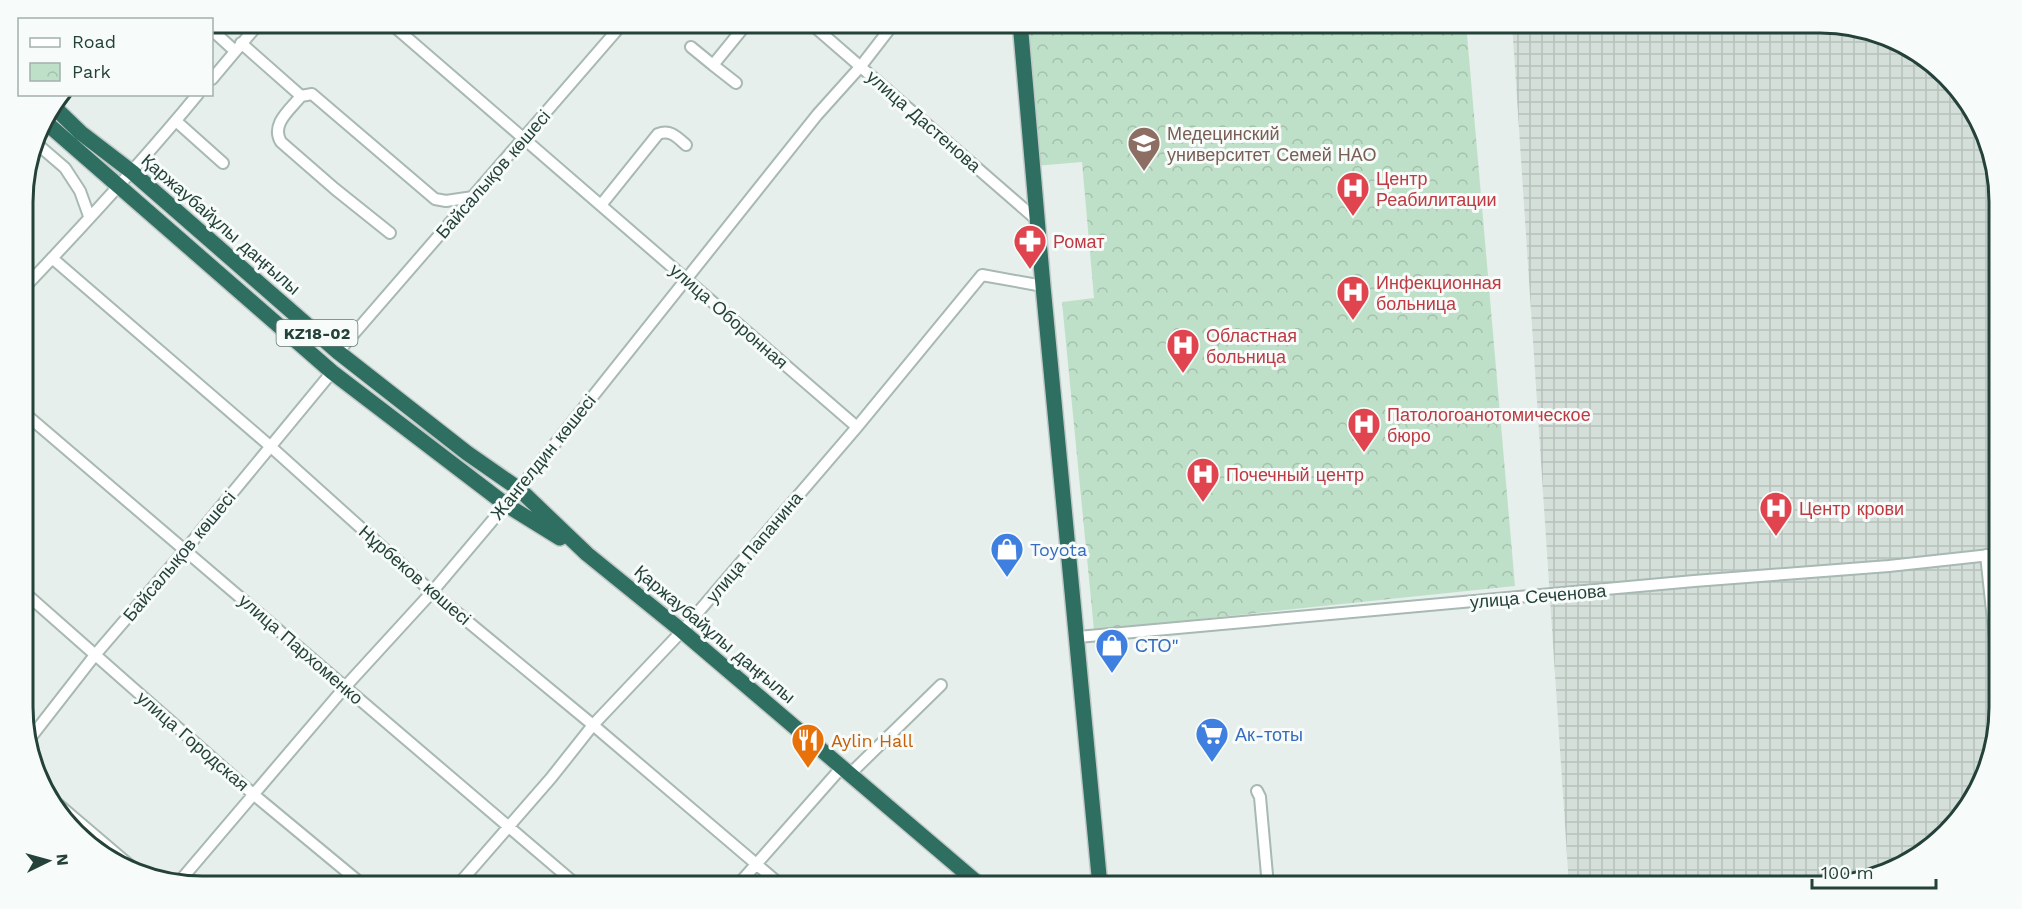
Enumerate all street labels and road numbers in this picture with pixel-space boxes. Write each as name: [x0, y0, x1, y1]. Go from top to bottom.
street label: улица Дастенова: [863, 66, 986, 177]
street label: Байсалықов көшесі: [432, 106, 554, 242]
street label: Қаржаубайұлы даңғылы: [137, 149, 305, 299]
street label: улица Оборонная: [666, 259, 792, 373]
road number: KZ18-02: [276, 320, 358, 346]
street label: Жангелдин көшесі: [486, 390, 600, 524]
street label: Байсалықов көшесі: [118, 487, 240, 625]
street label: улица Папанина: [702, 487, 807, 607]
street label: Нұрбеков көшесі: [355, 521, 475, 629]
street label: Қаржаубайұлы даңғылы: [630, 561, 800, 707]
street label: улица Сеченова: [1469, 579, 1608, 612]
street label: улица Пархоменко: [235, 589, 367, 709]
street label: улица Городская: [133, 687, 253, 795]

